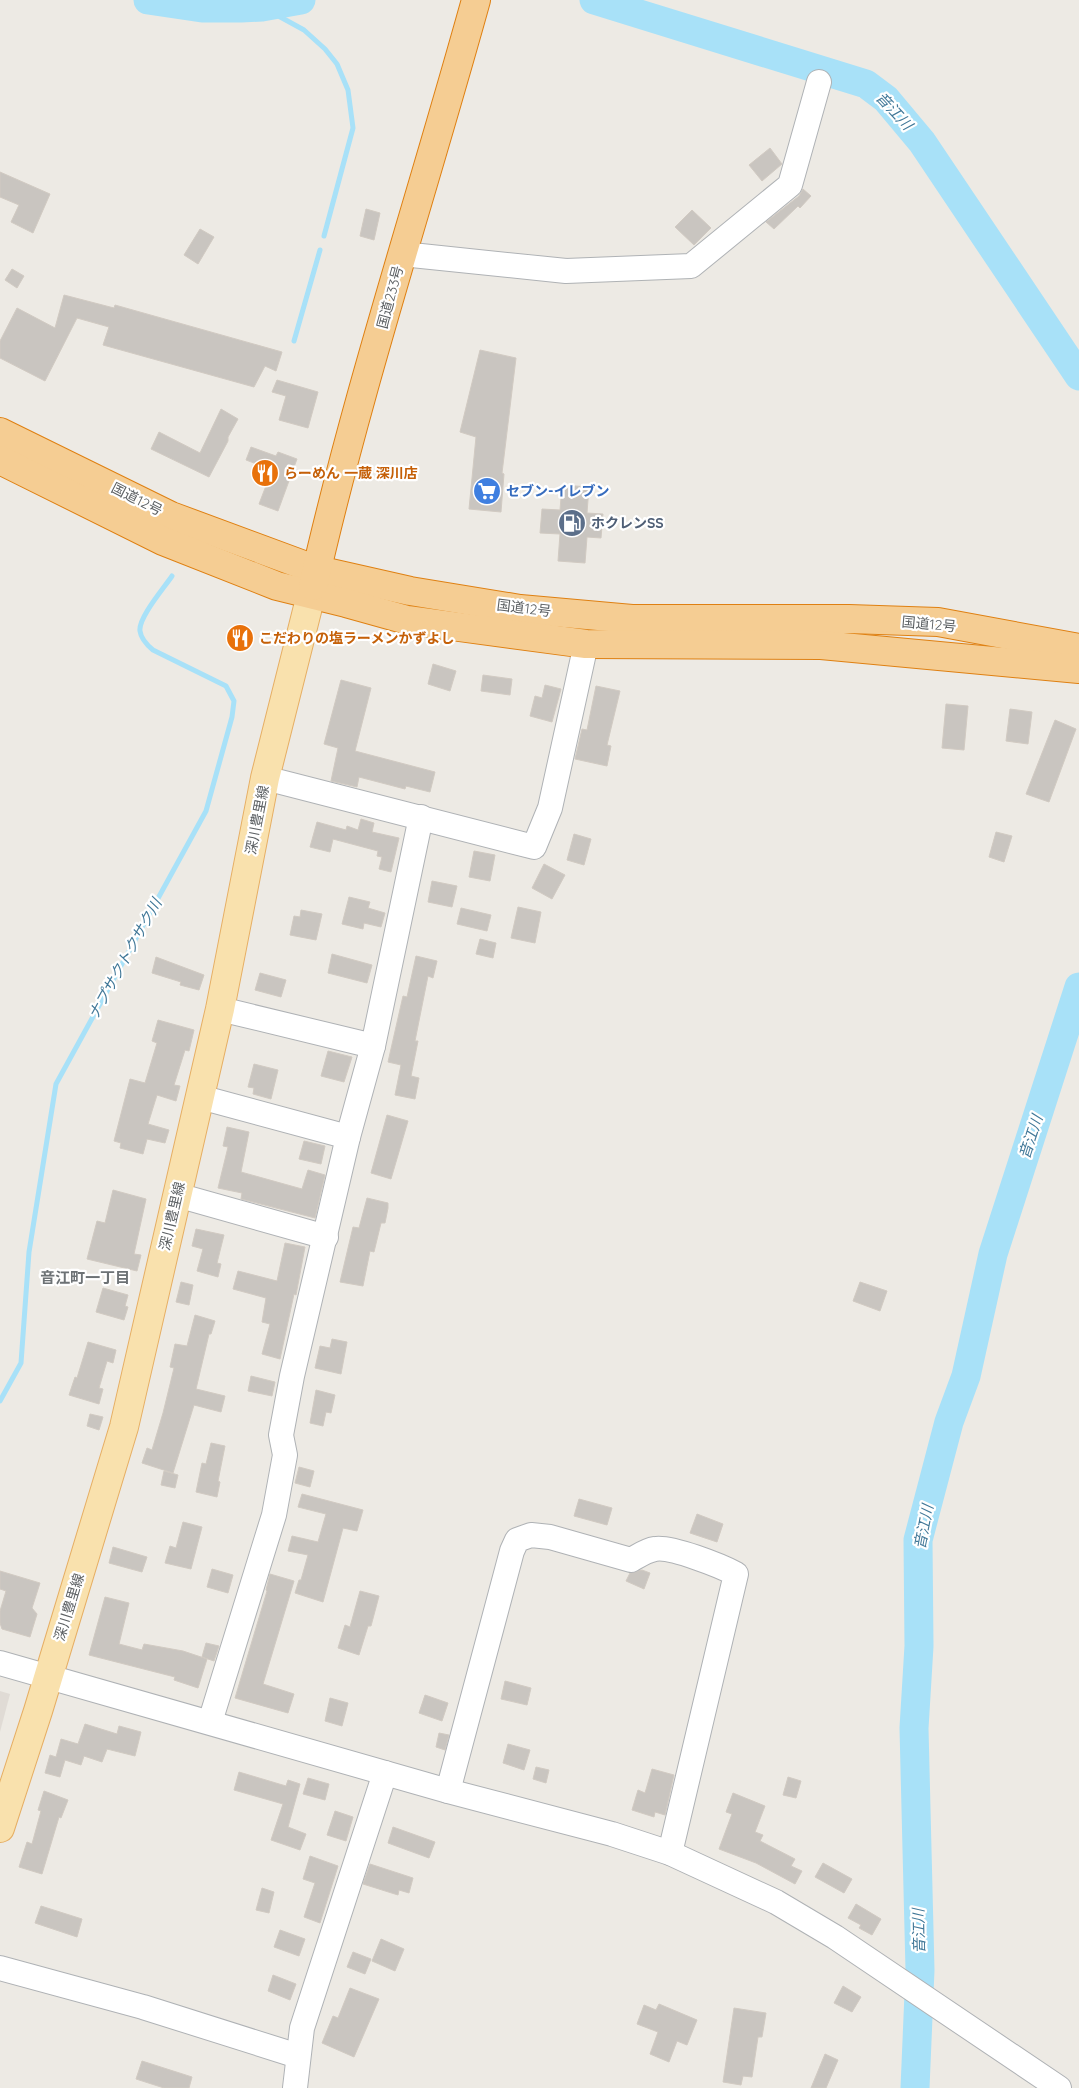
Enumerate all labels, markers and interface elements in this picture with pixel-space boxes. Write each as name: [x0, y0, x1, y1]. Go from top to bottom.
water label: 音江川: [872, 88, 918, 135]
street label: 国道233号: [373, 264, 407, 330]
restaurant icon: らーめん 一蔵 深川店: [250, 458, 280, 488]
place label: らーめん 一蔵 深川店: [284, 464, 418, 482]
supermarket icon: セブン-イレブン: [472, 476, 502, 506]
street label: 国道12号: [108, 479, 166, 519]
place label: セブン-イレブン: [506, 482, 610, 500]
fuel station icon: ホクレンSS: [557, 508, 587, 538]
place label: ホクレンSS: [591, 514, 664, 532]
street label: 国道12号: [496, 596, 552, 620]
street label: 国道12号: [901, 613, 957, 635]
restaurant icon: こだわりの塩ラーメンかずよし: [225, 623, 255, 653]
place label: こだわりの塩ラーメンかずよし: [259, 629, 454, 647]
street label: 深川豊里線: [241, 784, 273, 856]
water label: ナプサクトクサク川: [84, 893, 167, 1022]
water label: 音江川: [1015, 1111, 1047, 1161]
street label: 深川豊里線: [155, 1180, 189, 1252]
district label: 音江町一丁目: [40, 1268, 130, 1287]
water label: 音江川: [910, 1501, 938, 1551]
street label: 深川豊里線: [50, 1571, 88, 1643]
water label: 音江川: [909, 1906, 928, 1954]

